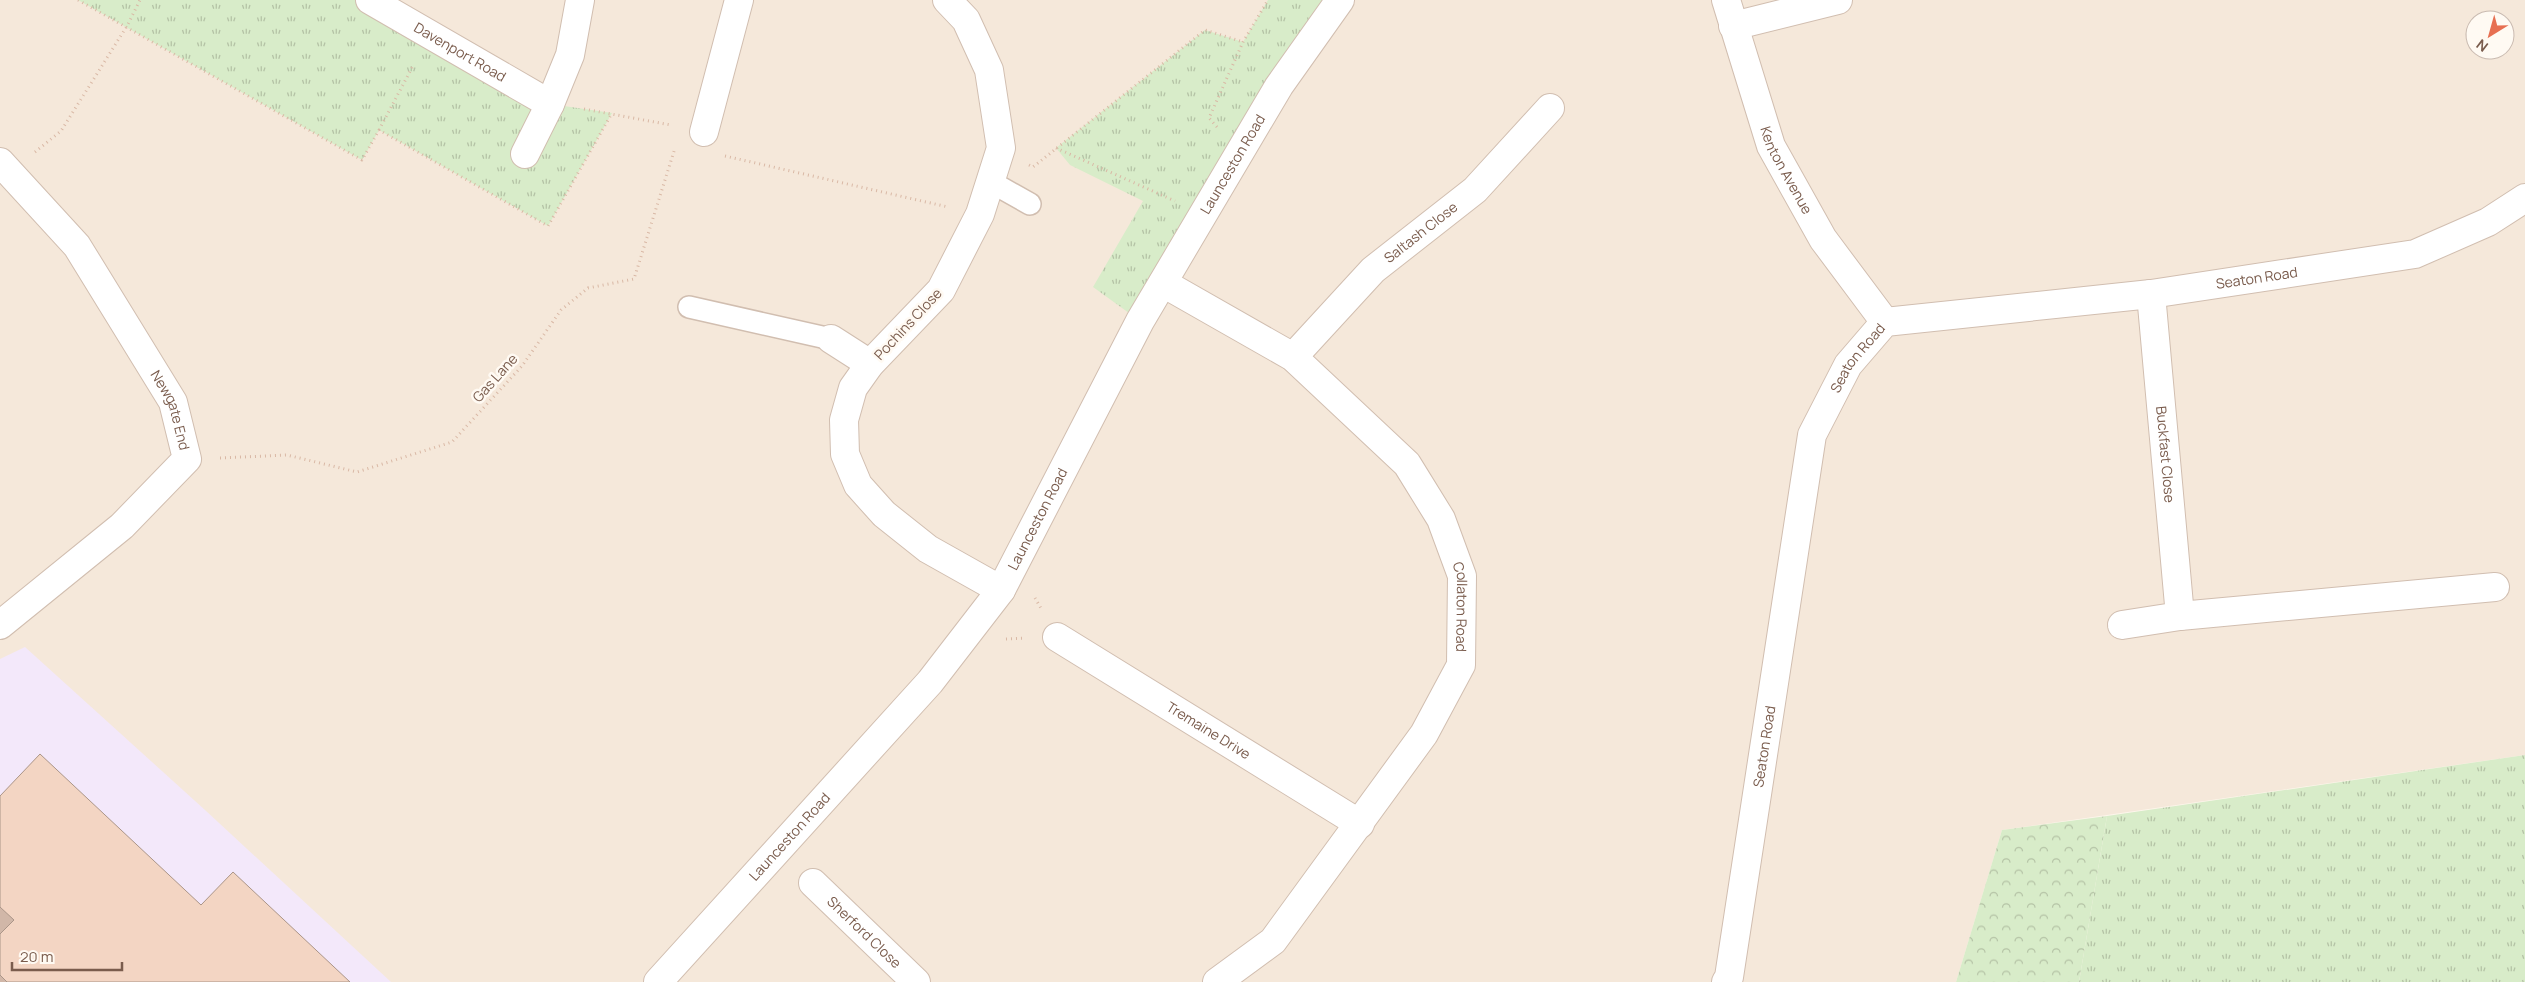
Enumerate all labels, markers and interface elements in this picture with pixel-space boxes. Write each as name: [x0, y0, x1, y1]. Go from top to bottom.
north arrow: [2465, 10, 2515, 60]
street label: Davenport Road: [411, 18, 510, 86]
text: N: [2472, 35, 2492, 56]
street label: Launceston Road: [1195, 111, 1269, 217]
street label: Kenton Avenue: [1756, 124, 1817, 217]
street label: Saltash Close: [1380, 197, 1461, 267]
street label: Seaton Road: [2214, 262, 2299, 293]
street label: Pochins Close: [869, 284, 946, 364]
street label: Seaton Road: [1825, 319, 1889, 396]
street label: Gas Lane: [468, 349, 521, 406]
street label: Newgate End: [147, 366, 194, 452]
street label: Buckfast Close: [2152, 405, 2180, 503]
street label: Launceston Road: [1003, 464, 1071, 573]
street label: Collaton Road: [1448, 559, 1473, 652]
street label: Tremaine Drive: [1163, 697, 1254, 763]
street label: Seaton Road: [1748, 704, 1779, 789]
street label: Launceston Road: [744, 788, 834, 885]
street label: Sherford Close: [823, 892, 906, 972]
scale bar: [12, 940, 122, 972]
text: 20 m: [20, 946, 53, 967]

